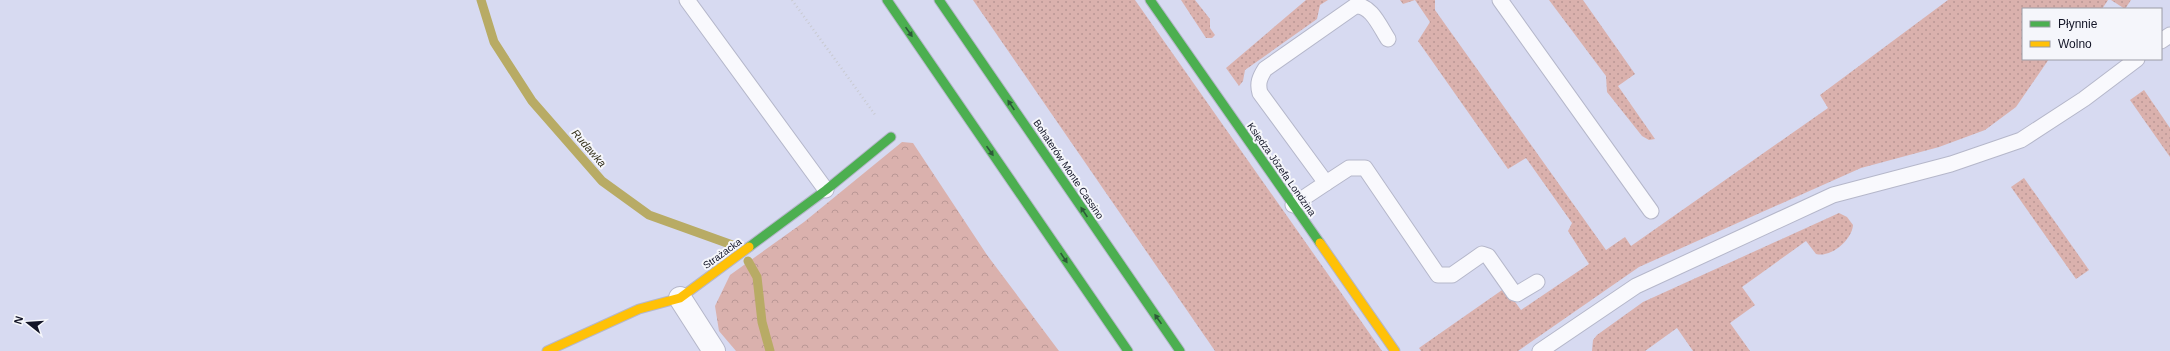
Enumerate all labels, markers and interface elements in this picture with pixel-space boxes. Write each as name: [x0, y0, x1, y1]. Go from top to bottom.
legend: [2022, 8, 2162, 60]
text: Płynnie: [2058, 17, 2098, 31]
one-way arrow: [905, 27, 913, 37]
text: Wolno: [2058, 37, 2092, 51]
one-way arrow: [1007, 99, 1015, 110]
street label: Bohaterów Monte Cassino: [1031, 118, 1106, 221]
street label: Księdza Józefa Londzina: [1245, 121, 1318, 218]
water label: Rudawka: [569, 127, 609, 169]
one-way arrow: [986, 146, 994, 156]
one-way arrow: [1080, 207, 1088, 217]
street label: Strażacka: [701, 236, 744, 271]
one-way arrow: [1060, 253, 1068, 263]
north arrow: [8, 303, 48, 343]
text: N: [12, 314, 25, 326]
one-way arrow: [1154, 314, 1162, 324]

